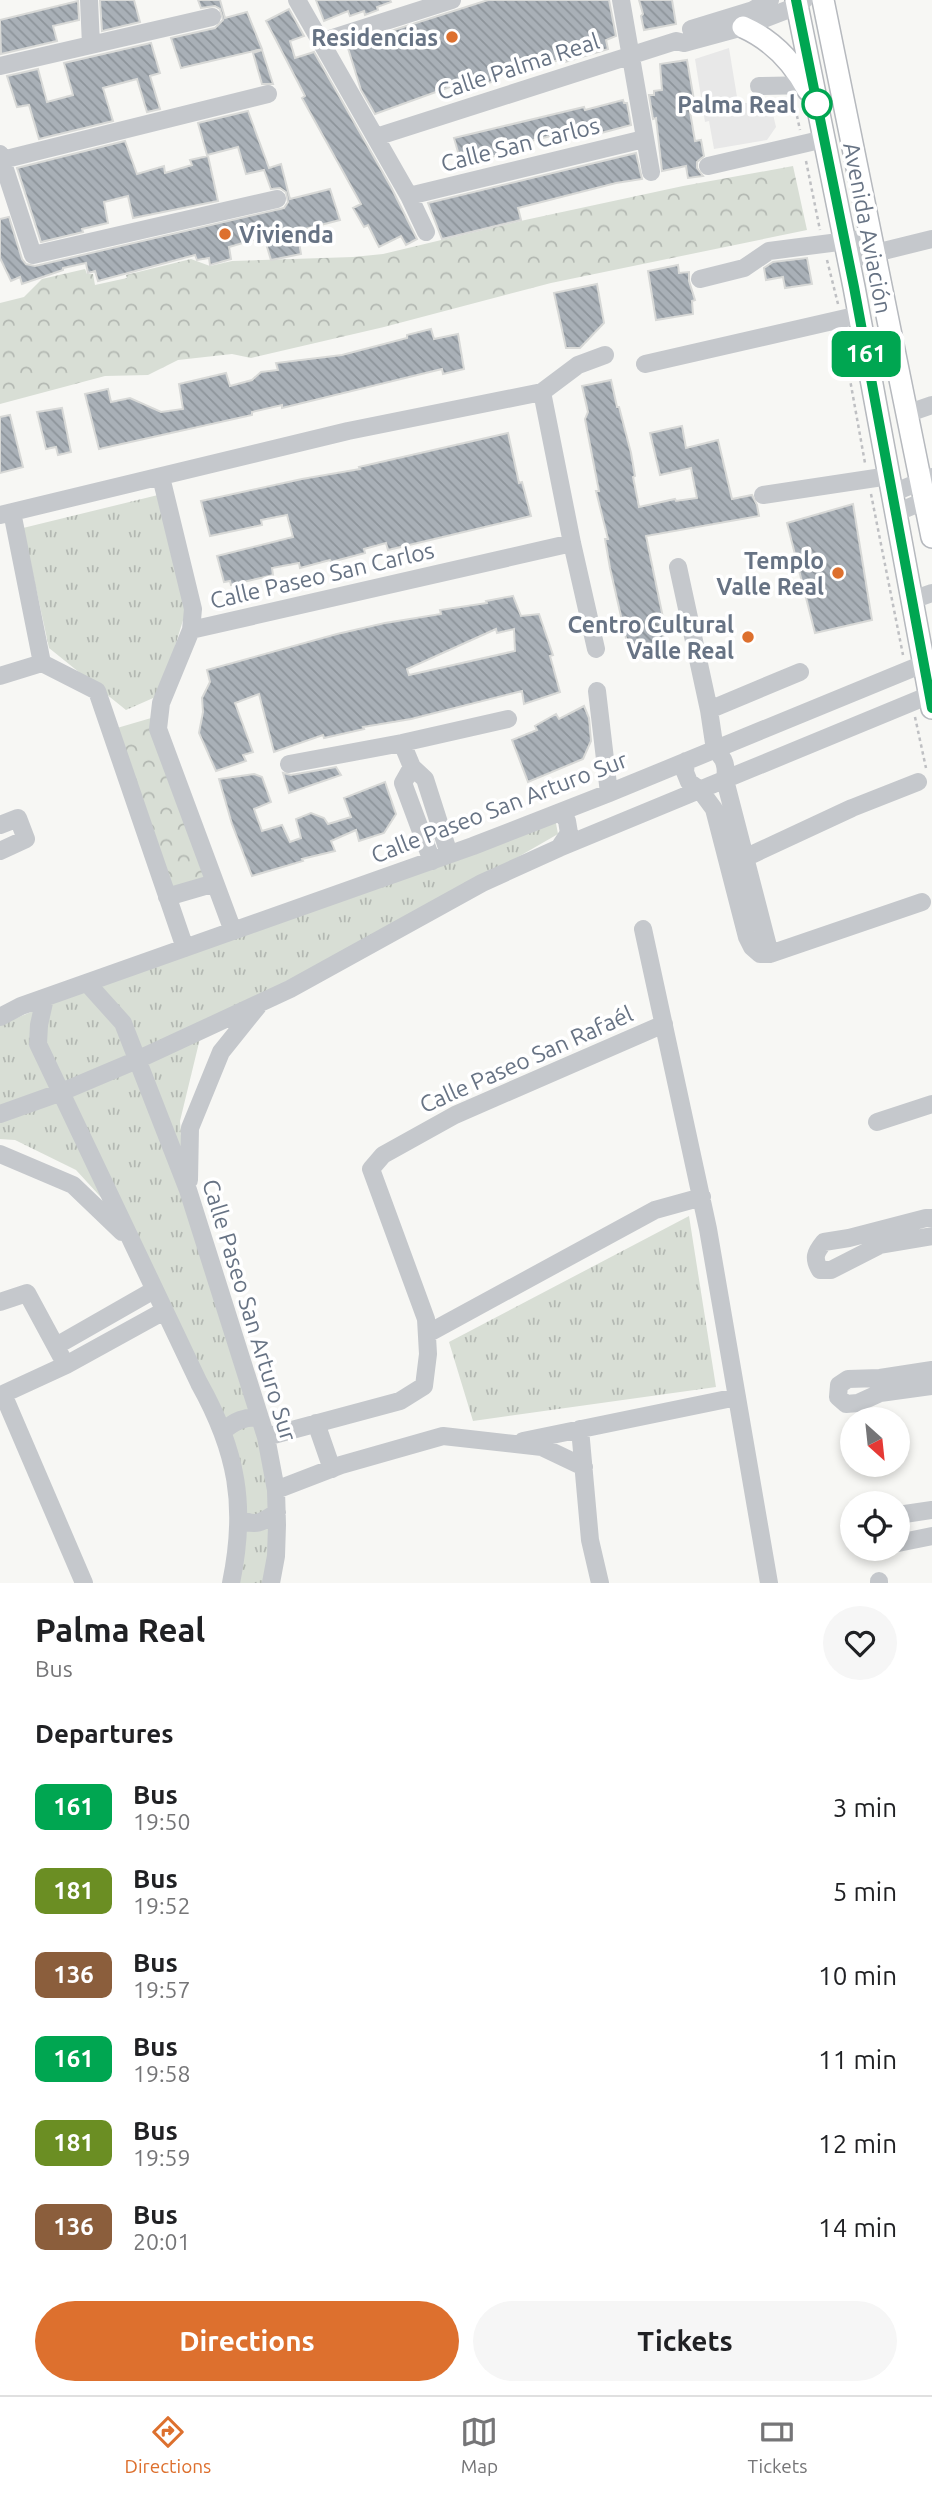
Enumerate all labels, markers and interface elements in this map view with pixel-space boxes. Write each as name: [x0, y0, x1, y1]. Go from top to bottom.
place label: Residencias: [311, 25, 438, 50]
street label: Calle Palma Real: [434, 28, 602, 104]
marker: Residencias: [444, 29, 460, 45]
marker: Palma Real: [802, 89, 832, 119]
place label: Palma Real: [677, 92, 796, 117]
street label: Calle San Carlos: [438, 112, 602, 176]
street label: Avenida Aviación: [839, 140, 897, 316]
place label: Vivienda: [239, 222, 334, 247]
marker: Vivienda: [217, 226, 233, 242]
line badge: 161: [826, 331, 906, 377]
text: 161: [846, 340, 886, 367]
street label: Calle Paseo San Carlos: [208, 537, 436, 613]
place label: Templo Valle Real: [716, 548, 824, 599]
marker: Templo Valle Real: [830, 565, 846, 581]
place label: Centro Cultural Valle Real: [567, 612, 734, 663]
marker: Centro Cultural Valle Real: [740, 629, 756, 645]
street label: Calle Paseo San Arturo Sur: [367, 746, 631, 867]
street label: Calle Paseo San Rafaél: [416, 1001, 636, 1117]
street label: Calle Paseo San Arturo Sur: [198, 1176, 302, 1444]
north arrow: [840, 1407, 910, 1477]
map controls: [840, 1407, 910, 1561]
button: locate: [840, 1491, 910, 1561]
button: heart: [823, 1606, 897, 1680]
text: Palma Real: [35, 1611, 205, 1648]
text: Bus: [35, 1656, 73, 1681]
text: Departures: [35, 1719, 173, 1748]
text: Bus: [133, 1780, 178, 1809]
text: 161: [53, 1793, 94, 1820]
text: 3 min: [833, 1793, 897, 1822]
text: 19:50: [133, 1809, 191, 1834]
text: Bus: [133, 1864, 178, 1893]
text: 181: [53, 1877, 94, 1904]
text: 5 min: [833, 1877, 897, 1906]
text: 19:52: [133, 1893, 191, 1918]
text: Bus: [133, 1948, 178, 1977]
text: 136: [53, 1961, 94, 1988]
text: 10 min: [818, 1961, 897, 1990]
text: 19:57: [133, 1977, 191, 2002]
text: Bus: [133, 2032, 178, 2061]
text: 161: [53, 2045, 94, 2072]
text: 11 min: [818, 2045, 897, 2074]
text: 19:58: [133, 2061, 191, 2086]
text: Bus: [133, 2116, 178, 2145]
text: 181: [53, 2129, 94, 2156]
text: 12 min: [818, 2129, 897, 2158]
text: 19:59: [133, 2145, 191, 2170]
text: Bus: [133, 2200, 178, 2229]
text: 136: [53, 2213, 94, 2240]
text: 14 min: [818, 2213, 897, 2242]
text: 20:01: [133, 2229, 191, 2254]
button: Directions: [35, 2301, 459, 2381]
button: Tickets: [473, 2301, 897, 2381]
tab: Directions: [125, 2413, 211, 2477]
tab: Map: [460, 2413, 498, 2477]
tab: Tickets: [748, 2413, 807, 2477]

